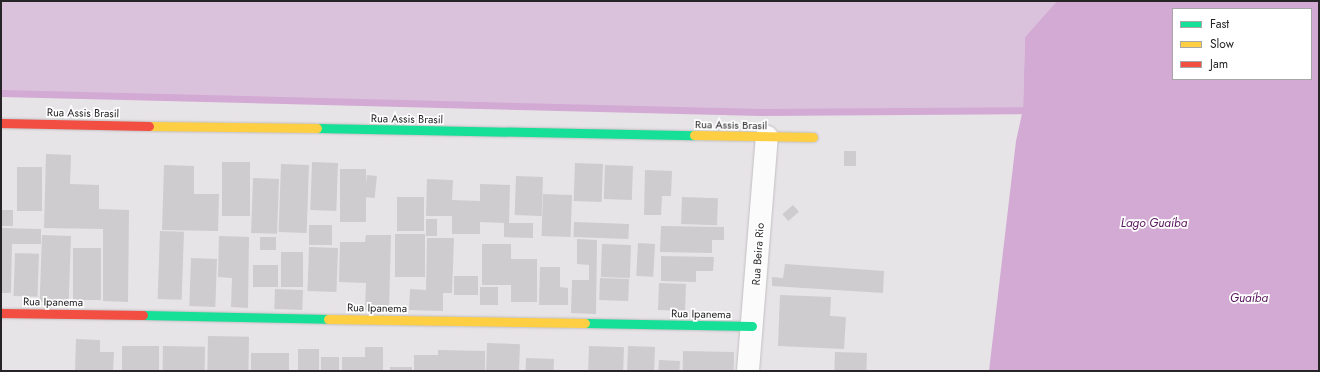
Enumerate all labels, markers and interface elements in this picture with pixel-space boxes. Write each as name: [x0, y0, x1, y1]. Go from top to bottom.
legend: [1172, 8, 1312, 80]
text: Fast: [1210, 15, 1229, 33]
text: Slow: [1210, 35, 1234, 53]
text: Jam: [1210, 55, 1228, 73]
street label: Rua Assis Brasil: [47, 106, 119, 120]
street label: Rua Assis Brasil: [371, 112, 443, 126]
street label: Rua Assis Brasil: [695, 118, 767, 132]
water label: Lago Guaíba: [1121, 217, 1187, 231]
street label: Rua Beira Rio: [749, 222, 767, 286]
water label: Guaíba: [1230, 292, 1268, 306]
street label: Rua Ipanema: [23, 295, 83, 309]
street label: Rua Ipanema: [347, 301, 407, 315]
street label: Rua Ipanema: [671, 307, 731, 321]

